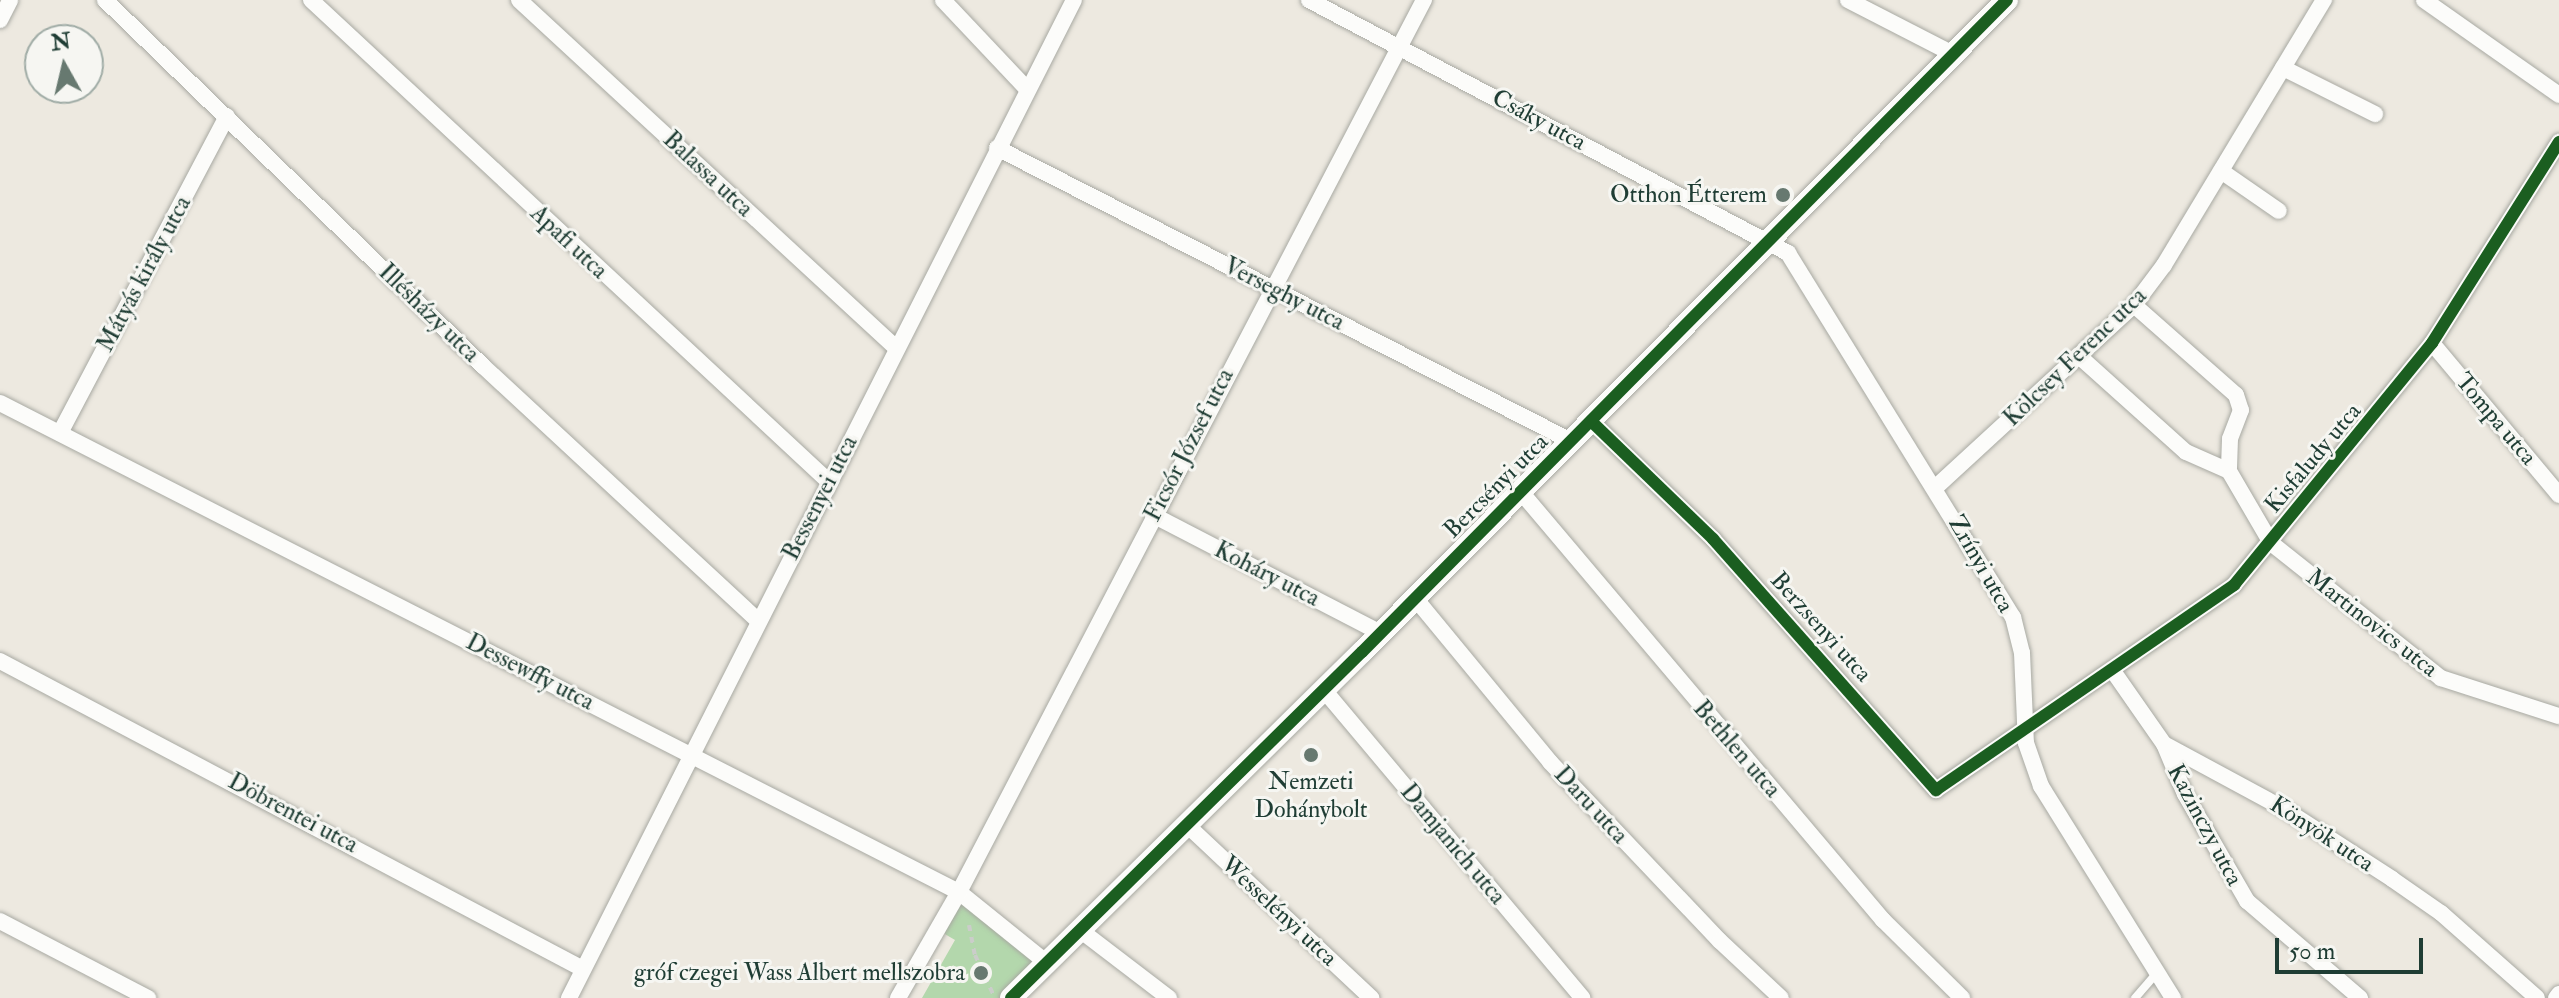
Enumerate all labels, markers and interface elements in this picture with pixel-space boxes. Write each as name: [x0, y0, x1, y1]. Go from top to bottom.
north arrow: [24, 24, 104, 104]
text: N: [49, 27, 73, 57]
street label: Csáky utca: [1487, 83, 1591, 157]
street label: Balassa utca: [657, 125, 759, 223]
place label: Otthon Étterem: [1610, 181, 1767, 209]
marker: Otthon Étterem: [1774, 186, 1792, 204]
street label: Mátyás király utca: [91, 191, 197, 357]
street label: Apafi utca: [524, 199, 614, 285]
street label: Verseghy utca: [1219, 251, 1349, 337]
street label: Illésházy utca: [372, 258, 486, 368]
street label: Kölcsey Ferenc utca: [1998, 282, 2152, 432]
street label: Ficsór József utca: [1138, 364, 1240, 526]
street label: Tompa utca: [2449, 367, 2543, 471]
street label: Kisfaludy utca: [2259, 397, 2367, 519]
street label: Bercsényi utca: [1438, 428, 1554, 544]
street label: Bessenyei utca: [776, 431, 864, 565]
street label: Zrínyi utca: [1942, 510, 2020, 618]
street label: Koháry utca: [1209, 535, 1325, 613]
street label: Martinovics utca: [2301, 563, 2443, 683]
street label: Berzsenyi utca: [1764, 566, 1878, 688]
street label: Dessewffy utca: [461, 627, 599, 717]
street label: Bethlen utca: [1687, 695, 1787, 803]
marker: Nemzeti Dohánybolt: [1302, 746, 1320, 764]
street label: Kazinczy utca: [2161, 759, 2249, 891]
street label: Daru utca: [1548, 760, 1634, 850]
street label: Döbrentei utca: [223, 767, 363, 859]
place label: Nemzeti Dohánybolt: [1254, 768, 1368, 824]
street label: Damjanich utca: [1394, 778, 1512, 910]
street label: Könyök utca: [2265, 790, 2379, 878]
street label: Wesselényi utca: [1215, 850, 1343, 972]
scale bar: [2279, 922, 2427, 972]
text: 50 m: [2289, 936, 2335, 967]
place label: gróf czegei Wass Albert mellszobra: [634, 959, 965, 987]
marker: gróf czegei Wass Albert mellszobra: [972, 964, 990, 982]

